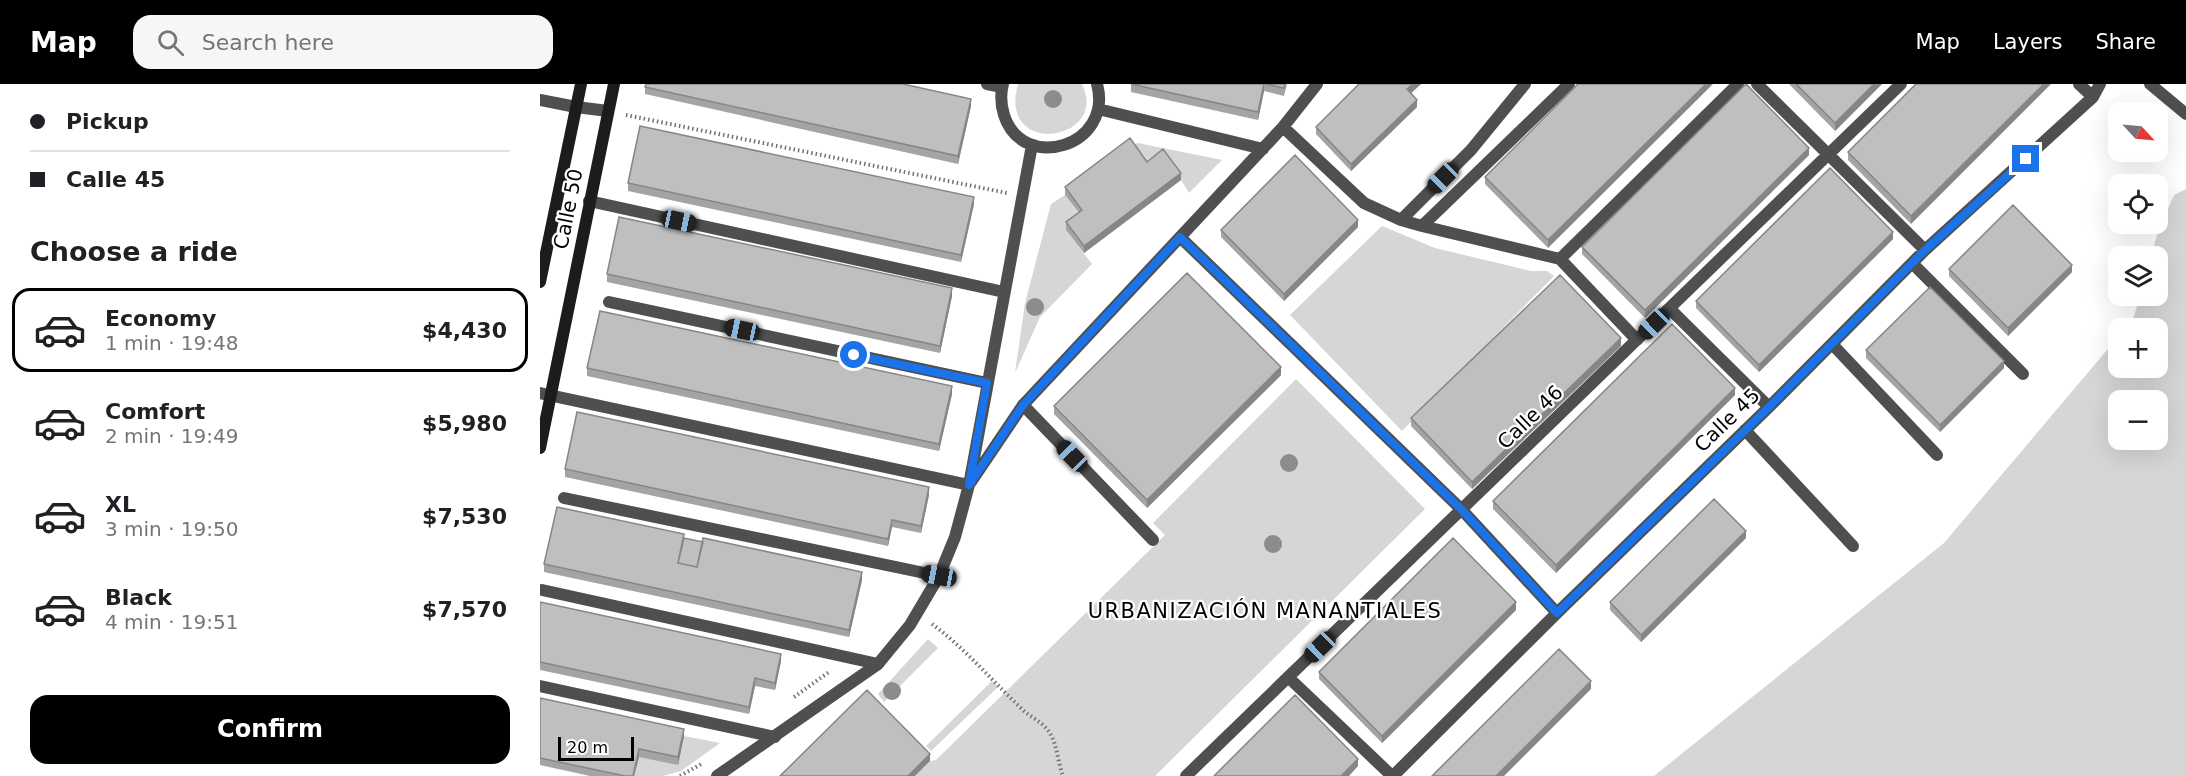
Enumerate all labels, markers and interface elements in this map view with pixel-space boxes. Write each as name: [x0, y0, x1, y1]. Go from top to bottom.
search box: [133, 15, 553, 69]
text: Map: [30, 26, 97, 59]
icon: search: [154, 26, 187, 59]
text: Search here: [202, 30, 334, 55]
text: Map: [1916, 30, 1960, 54]
text: Layers: [1993, 30, 2062, 54]
text: Share: [2095, 30, 2156, 54]
north arrow: [2108, 102, 2168, 162]
map controls: [2108, 102, 2168, 450]
text: Pickup: [66, 109, 149, 134]
route end: [2012, 145, 2039, 172]
car: [1424, 159, 1462, 197]
text: Calle 45: [66, 167, 165, 192]
street label: Calle 50: [548, 167, 588, 251]
button: locate: [2108, 174, 2168, 234]
car: [660, 208, 698, 234]
text: Choose a ride: [30, 236, 238, 267]
button: layers: [2108, 246, 2168, 306]
icon: car: [33, 303, 87, 357]
car: [1635, 305, 1673, 343]
text: Economy: [105, 306, 216, 331]
car: [723, 317, 761, 343]
text: $4,430: [422, 318, 507, 343]
button: +: [2108, 318, 2168, 378]
text: 1 min · 19:48: [105, 331, 239, 355]
route start: [840, 341, 867, 368]
street label: Calle 46: [1492, 380, 1568, 454]
street label: Calle 45: [1689, 383, 1765, 457]
button: −: [2108, 390, 2168, 450]
icon: car: [33, 396, 87, 450]
text: Comfort: [105, 399, 205, 424]
text: $5,980: [422, 411, 507, 436]
text: 2 min · 19:49: [105, 424, 239, 448]
car: [1053, 437, 1091, 475]
icon: car: [33, 489, 87, 543]
text: XL: [105, 492, 136, 517]
text: $7,530: [422, 504, 507, 529]
text: 3 min · 19:50: [105, 517, 239, 541]
car: [920, 564, 958, 588]
icon: car: [33, 582, 87, 636]
text: Black: [105, 585, 172, 610]
text: $7,570: [422, 597, 507, 622]
district label: URBANIZACIÓN MANANTIALES: [1088, 598, 1442, 623]
text: 4 min · 19:51: [105, 610, 239, 634]
car: [1301, 628, 1339, 666]
button: Confirm: [30, 695, 510, 764]
scale bar: [558, 734, 634, 762]
text: 20 m: [567, 738, 608, 757]

